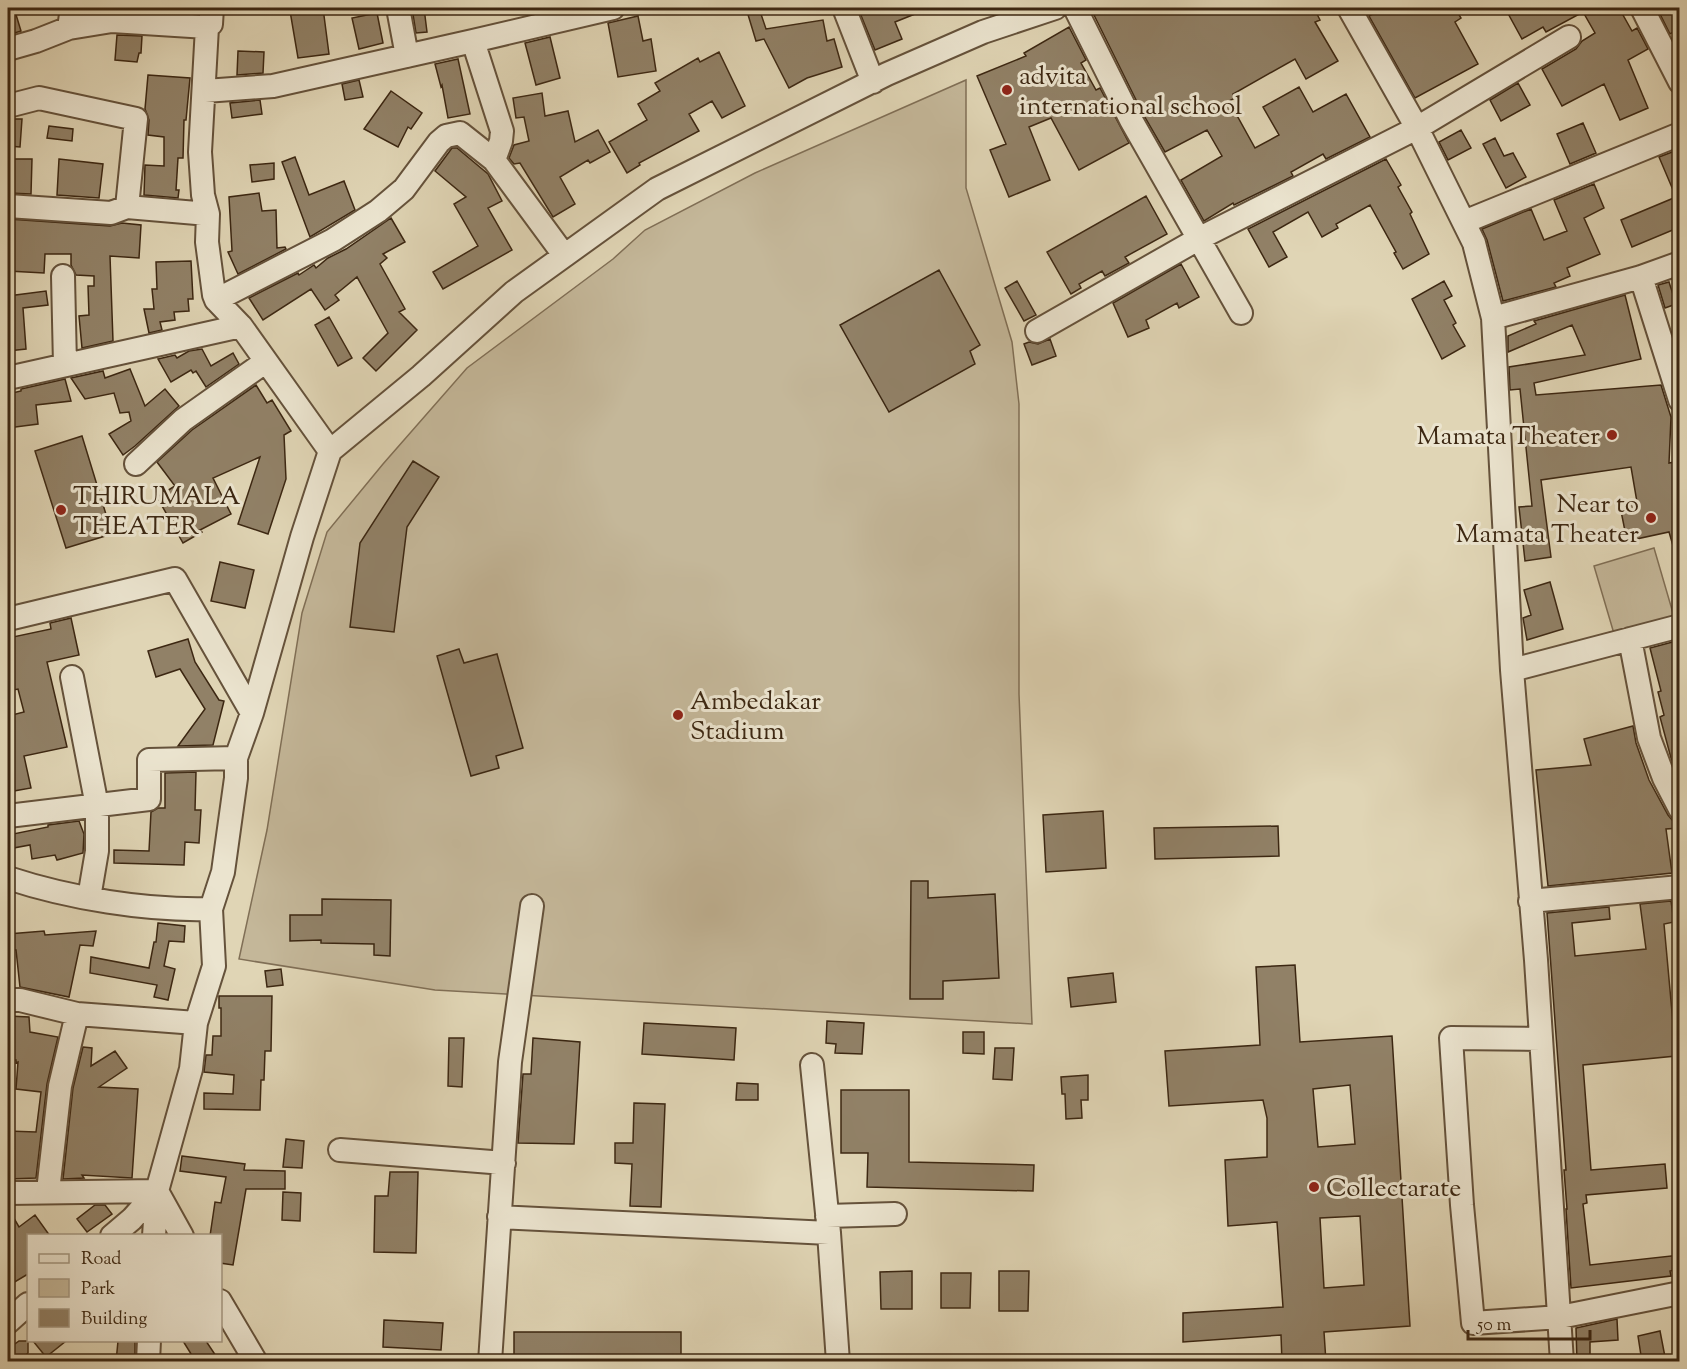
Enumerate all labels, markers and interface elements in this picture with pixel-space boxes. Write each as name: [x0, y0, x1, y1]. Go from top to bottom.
place label: advita international school: [1019, 59, 1242, 126]
marker: advita international school: [1000, 83, 1014, 97]
place label: Mamata Theater: [1417, 419, 1600, 456]
marker: Mamata Theater: [1605, 428, 1619, 442]
place label: THIRUMALA THEATER: [73, 479, 241, 546]
place label: Near to Mamata Theater: [1456, 487, 1639, 554]
marker: THIRUMALA THEATER: [54, 503, 68, 517]
marker: Near to Mamata Theater: [1644, 511, 1658, 525]
place label: Ambedakar Stadium: [690, 684, 821, 751]
marker: Ambedakar Stadium: [671, 708, 685, 722]
place label: Collectarate: [1326, 1171, 1461, 1208]
marker: Collectarate: [1307, 1180, 1321, 1194]
legend: [27, 1234, 222, 1342]
text: Road: [81, 1247, 121, 1273]
text: Park: [81, 1277, 116, 1303]
scale bar: [1468, 1303, 1590, 1341]
text: Building: [81, 1307, 147, 1333]
text: 50 m: [1476, 1313, 1512, 1339]

